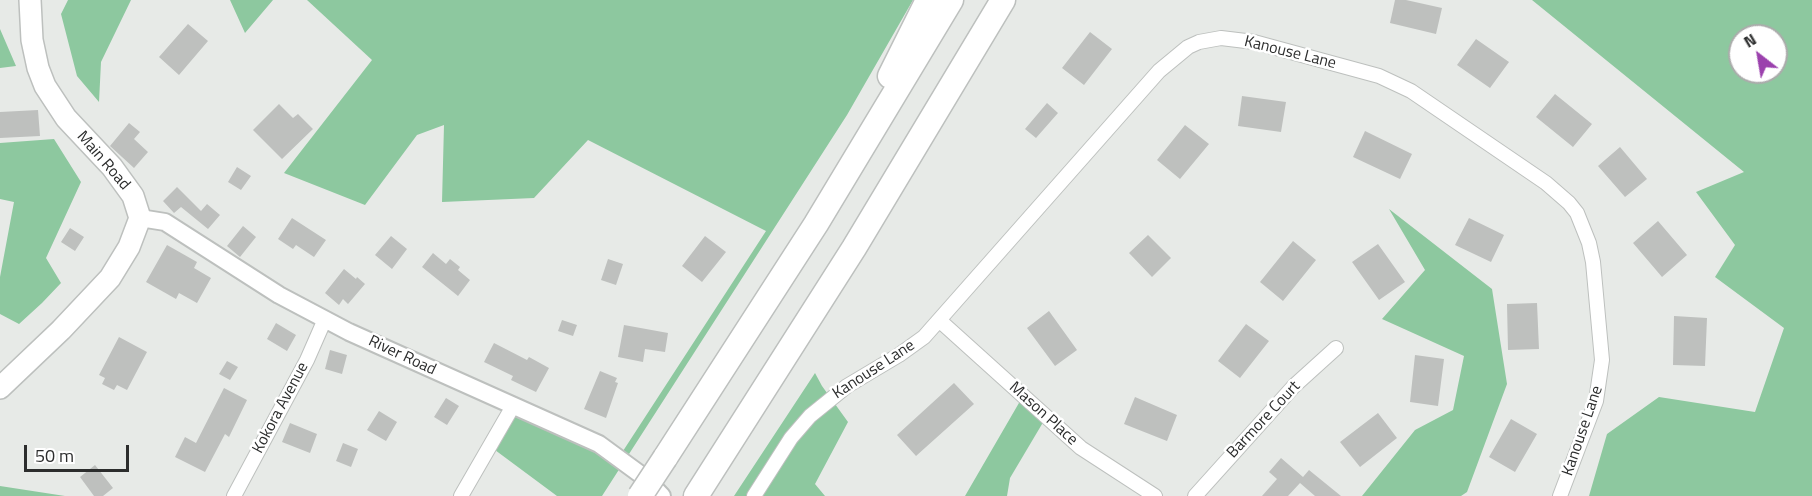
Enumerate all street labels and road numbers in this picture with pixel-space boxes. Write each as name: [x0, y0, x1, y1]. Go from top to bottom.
street label: Kanouse Lane: [1242, 32, 1338, 74]
street label: Main Road: [72, 128, 134, 194]
street label: River Road: [365, 332, 439, 380]
street label: Kanouse Lane: [829, 336, 919, 404]
street label: Kokora Avenue: [249, 359, 313, 457]
street label: Barmore Court: [1223, 377, 1305, 463]
street label: Mason Place: [1005, 378, 1081, 450]
street label: Kanouse Lane: [1559, 383, 1607, 479]

